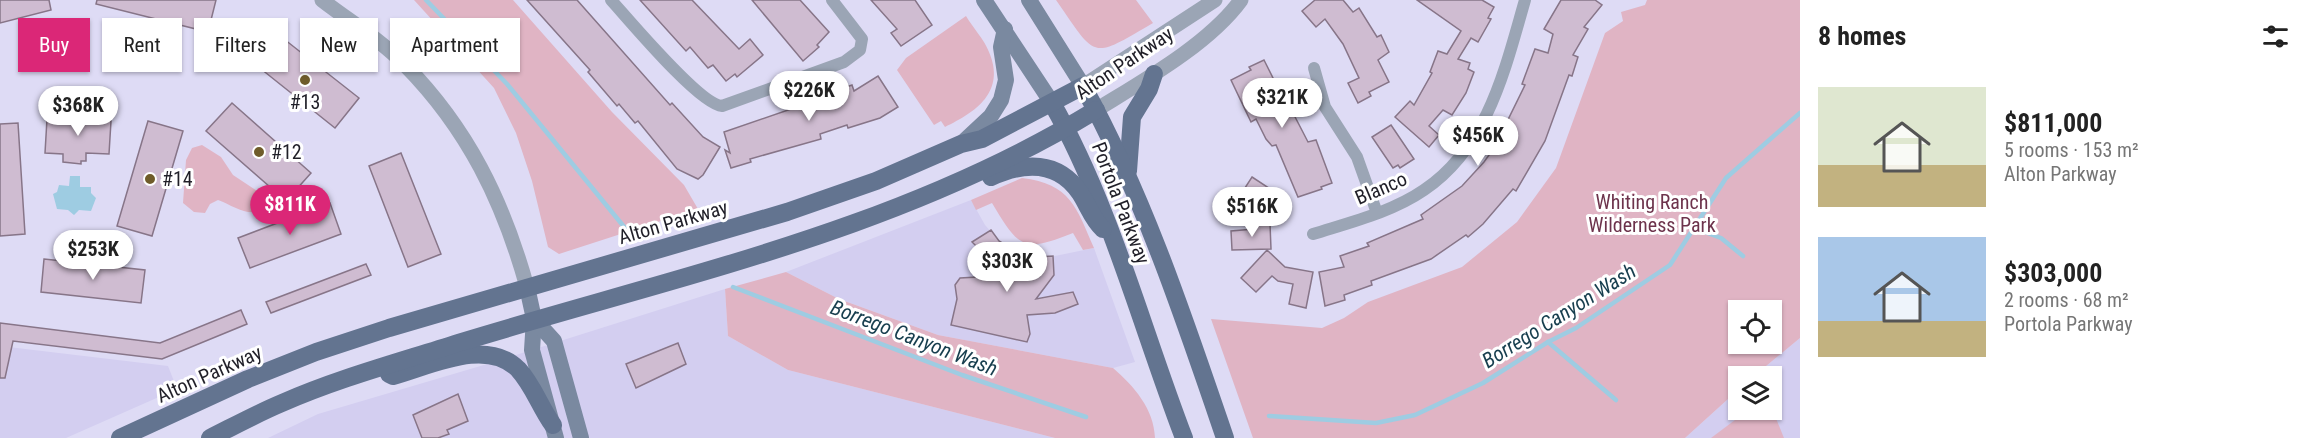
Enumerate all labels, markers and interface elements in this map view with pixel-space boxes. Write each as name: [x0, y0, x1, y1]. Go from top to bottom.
chip: Buy: [18, 18, 90, 72]
chip: Rent: [102, 18, 182, 72]
chip: Filters: [194, 18, 288, 72]
chip: New: [300, 18, 378, 72]
chip: Apartment: [390, 18, 520, 72]
icon: filters: [2259, 20, 2292, 53]
text: 8 homes: [1818, 21, 1906, 51]
street label: Alton Parkway: [1071, 22, 1177, 104]
pin: $226K: [767, 71, 851, 122]
marker: #13: [298, 73, 312, 87]
text: $226K: [783, 78, 835, 102]
pin: $321K: [1240, 78, 1324, 129]
text: $321K: [1256, 85, 1308, 109]
pin: $368K: [36, 86, 120, 137]
place label: #13: [290, 90, 320, 114]
text: $368K: [52, 93, 104, 117]
text: $811,000: [2004, 108, 2102, 138]
icon: home: [1866, 111, 1938, 183]
pin: $456K: [1436, 116, 1520, 167]
text: $456K: [1452, 123, 1504, 147]
text: 5 rooms · 153 m²: [2004, 138, 2139, 162]
street label: Portola Parkway: [1087, 139, 1155, 267]
place label: #12: [271, 140, 302, 164]
marker: #12: [252, 145, 266, 159]
text: Alton Parkway: [2004, 162, 2117, 186]
street label: Blanco: [1351, 166, 1411, 210]
place label: #14: [162, 167, 193, 191]
marker: #14: [143, 172, 157, 186]
pin: $811K: [248, 185, 332, 236]
pin: $516K: [1210, 187, 1294, 238]
park label: Whiting Ranch Wilderness Park: [1588, 190, 1716, 237]
text: $811K: [264, 192, 316, 216]
text: $516K: [1226, 194, 1278, 218]
street label: Alton Parkway: [616, 195, 730, 249]
pin: $253K: [51, 230, 135, 281]
text: $253K: [67, 237, 119, 261]
pin: $303K: [965, 242, 1049, 293]
text: $303K: [981, 249, 1033, 273]
text: $303,000: [2004, 258, 2102, 288]
water label: Borrego Canyon Wash: [1478, 259, 1640, 373]
icon: home: [1866, 261, 1938, 333]
text: 2 rooms · 68 m²: [2004, 288, 2129, 312]
water label: Borrego Canyon Wash: [827, 295, 1001, 381]
map controls: [1728, 300, 1782, 420]
button: locate: [1728, 300, 1782, 354]
text: Portola Parkway: [2004, 312, 2133, 336]
street label: Alton Parkway: [153, 340, 265, 408]
button: layers: [1728, 366, 1782, 420]

